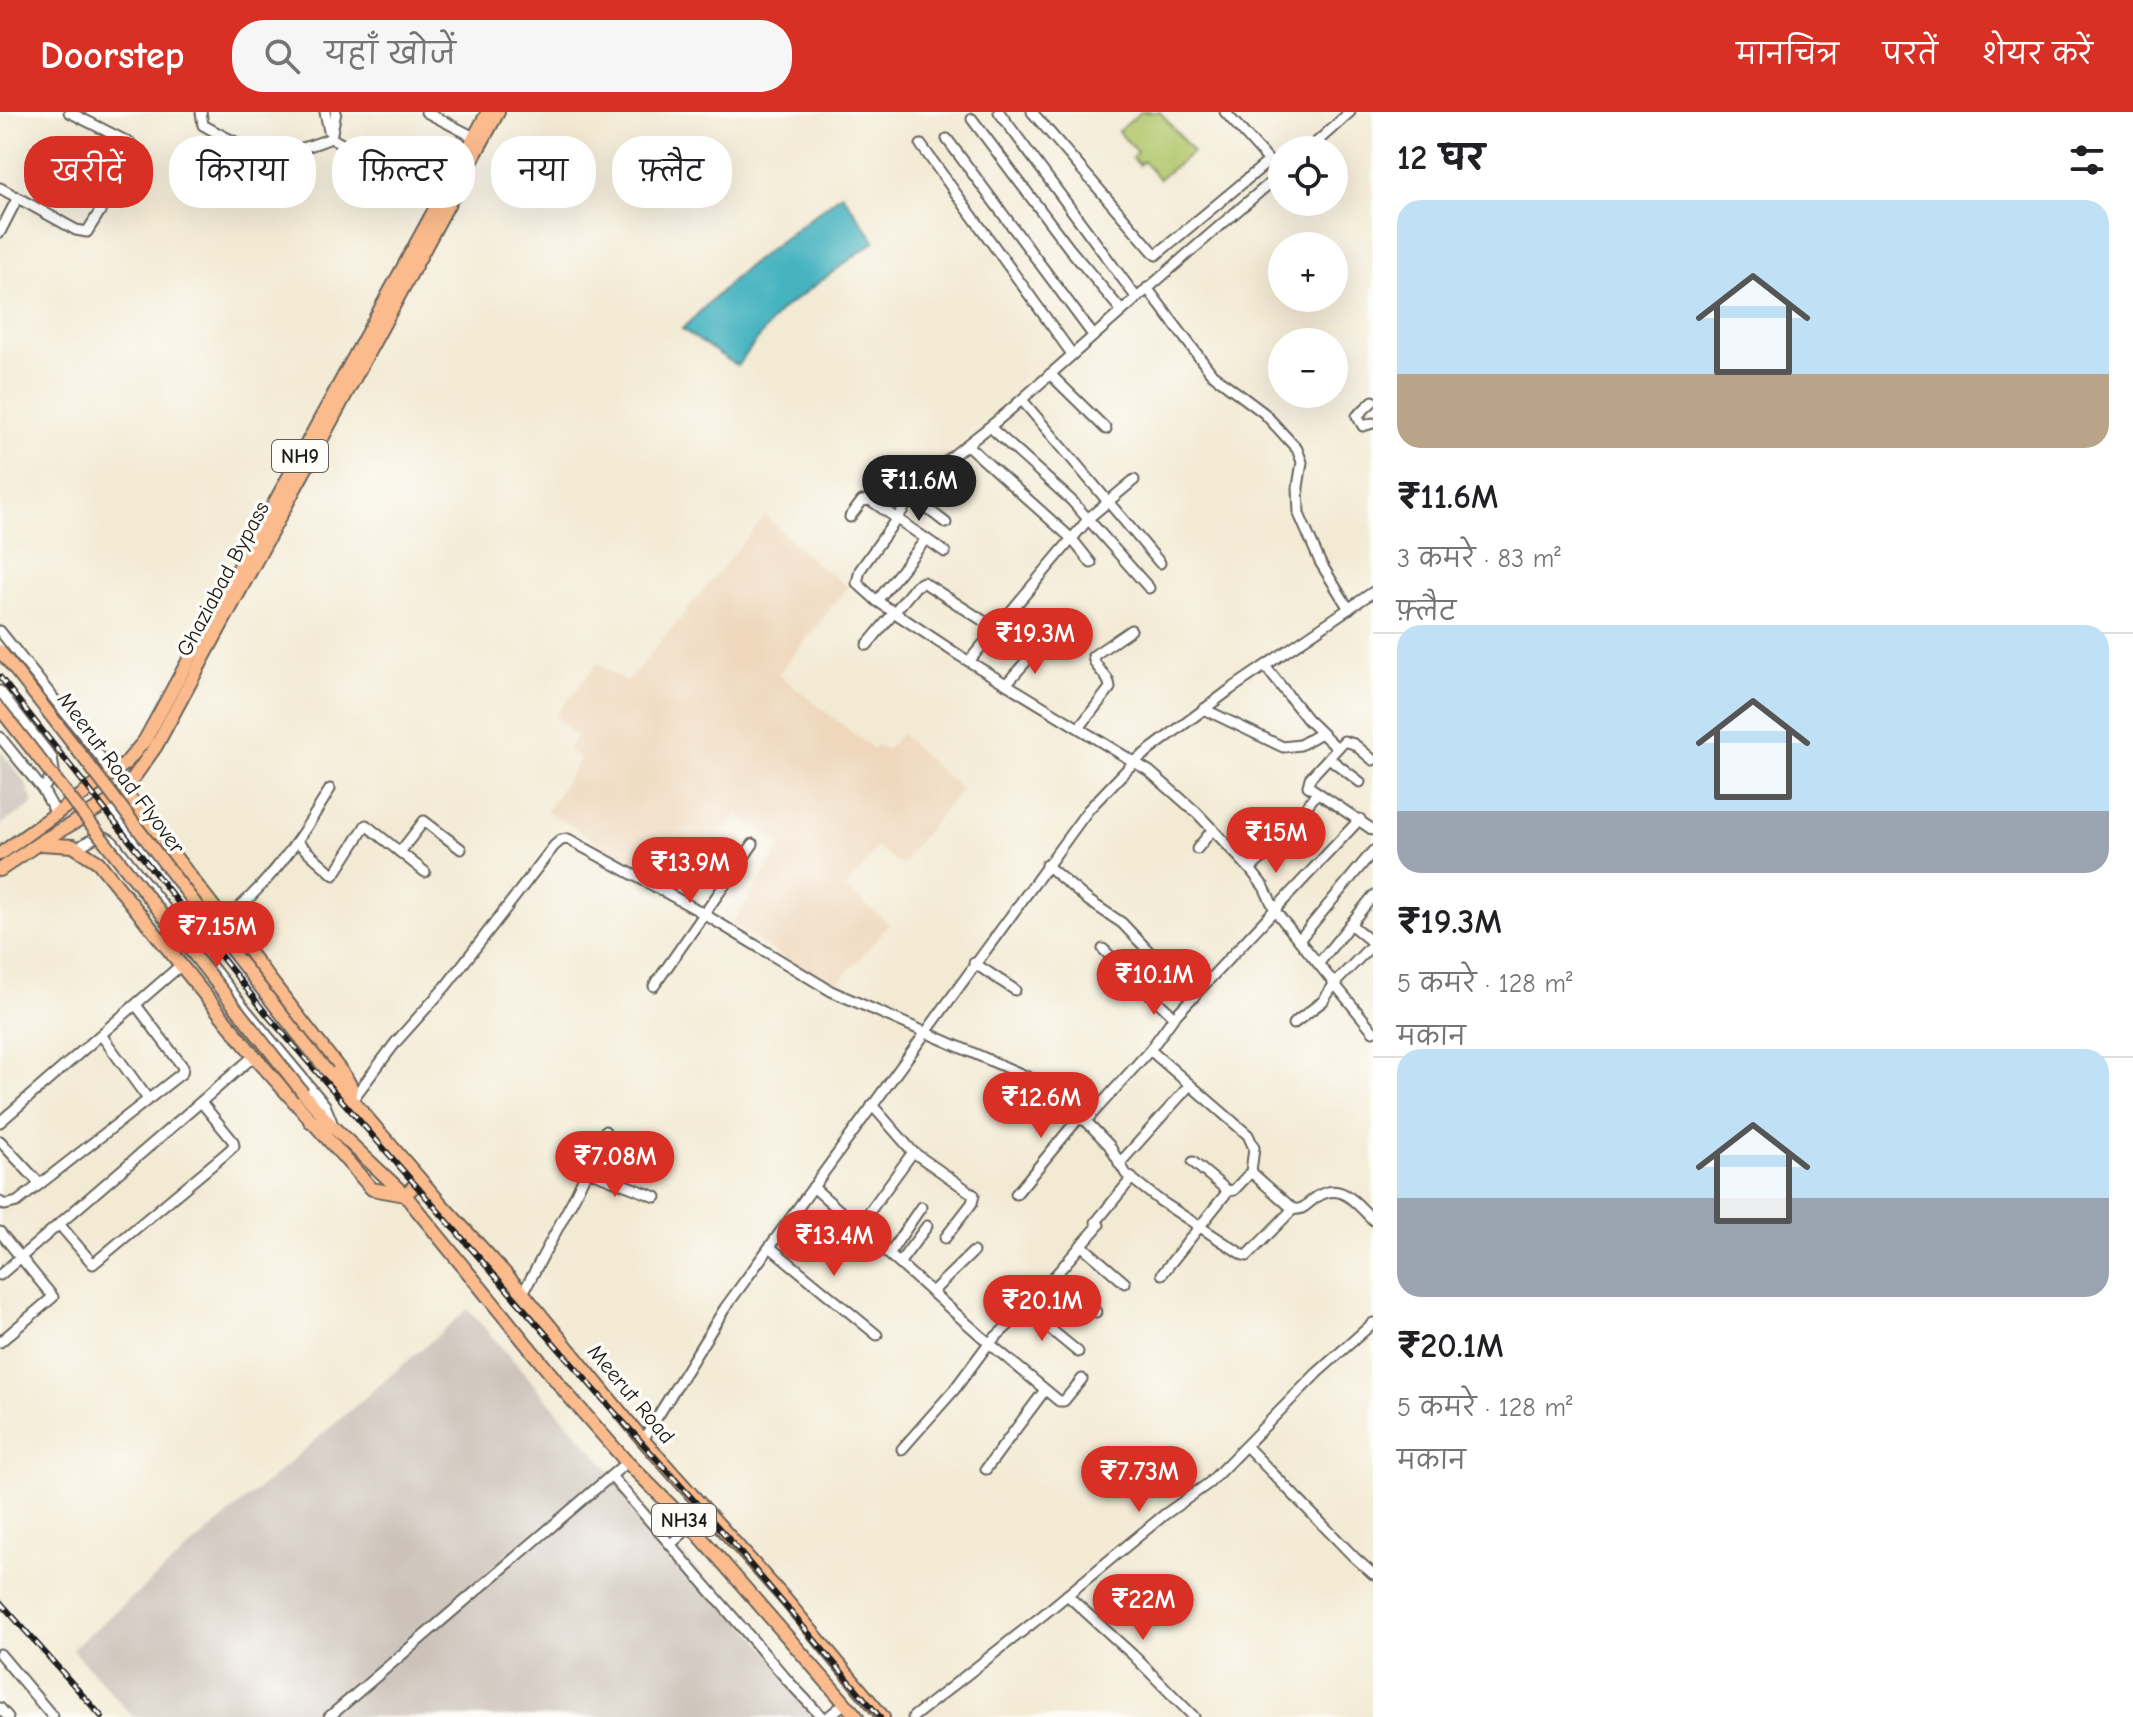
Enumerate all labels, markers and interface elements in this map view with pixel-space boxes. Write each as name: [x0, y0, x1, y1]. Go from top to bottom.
search box: [232, 20, 792, 92]
text: Doorstep: [40, 34, 184, 78]
icon: search: [260, 34, 304, 78]
text: यहाँ खोजें: [324, 37, 456, 72]
text: मानचित्र: [1736, 39, 1839, 71]
text: परतें: [1883, 39, 1938, 71]
text: शेयर करें: [1982, 39, 2093, 71]
chip: खरीदें: [24, 136, 153, 208]
chip: किराया: [169, 136, 316, 208]
chip: फ़िल्टर: [332, 136, 475, 208]
chip: नया: [491, 136, 596, 208]
chip: फ़्लैट: [612, 136, 732, 208]
map controls: [1268, 136, 1348, 408]
button: locate: [1268, 136, 1348, 216]
text: 12 घर: [1397, 138, 1485, 178]
icon: filters: [2065, 138, 2109, 182]
button: +: [1268, 232, 1348, 312]
icon: home: [1681, 252, 1825, 396]
button: −: [1268, 328, 1348, 408]
road number: NH9: [272, 440, 328, 472]
pin: ₹11.6M: [854, 455, 984, 523]
text: ₹11.6M: [880, 466, 958, 496]
text: ₹11.6M: [1397, 477, 1498, 517]
street label: Ghaziabad Bypass: [171, 497, 275, 661]
text: 3 कमरे · 83 m²: [1397, 544, 1561, 574]
text: फ़्लैट: [1397, 597, 1456, 627]
pin: ₹19.3M: [970, 608, 1100, 676]
text: ₹19.3M: [995, 619, 1075, 649]
icon: home: [1681, 677, 1825, 821]
street label: Meerut Road Flyover: [52, 687, 190, 859]
pin: ₹15M: [1229, 807, 1323, 875]
text: ₹15M: [1245, 818, 1307, 848]
pin: ₹13.9M: [625, 837, 755, 905]
text: ₹13.9M: [650, 848, 730, 878]
pin: ₹7.15M: [152, 901, 282, 969]
text: ₹19.3M: [1397, 902, 1502, 942]
text: ₹7.15M: [177, 912, 257, 942]
pin: ₹10.1M: [1089, 949, 1219, 1017]
text: ₹10.1M: [1115, 960, 1193, 990]
text: 5 कमरे · 128 m²: [1397, 969, 1572, 999]
text: मकान: [1397, 1022, 1466, 1052]
pin: ₹12.6M: [976, 1072, 1106, 1140]
text: ₹12.6M: [1001, 1083, 1081, 1113]
icon: home: [1681, 1101, 1825, 1245]
pin: ₹7.08M: [550, 1131, 680, 1199]
text: ₹7.08M: [573, 1142, 657, 1172]
pin: ₹13.4M: [769, 1210, 899, 1278]
text: ₹13.4M: [795, 1221, 873, 1251]
pin: ₹20.1M: [977, 1275, 1107, 1343]
text: ₹20.1M: [1001, 1286, 1083, 1316]
text: ₹20.1M: [1397, 1326, 1504, 1366]
street label: Meerut Road: [582, 1339, 680, 1449]
text: 5 कमरे · 128 m²: [1397, 1393, 1572, 1423]
pin: ₹7.73M: [1074, 1446, 1204, 1514]
text: मकान: [1397, 1446, 1466, 1476]
text: ₹7.73M: [1099, 1457, 1179, 1487]
road number: NH34: [652, 1504, 716, 1536]
pin: ₹22M: [1096, 1574, 1190, 1642]
text: ₹22M: [1111, 1585, 1175, 1615]

